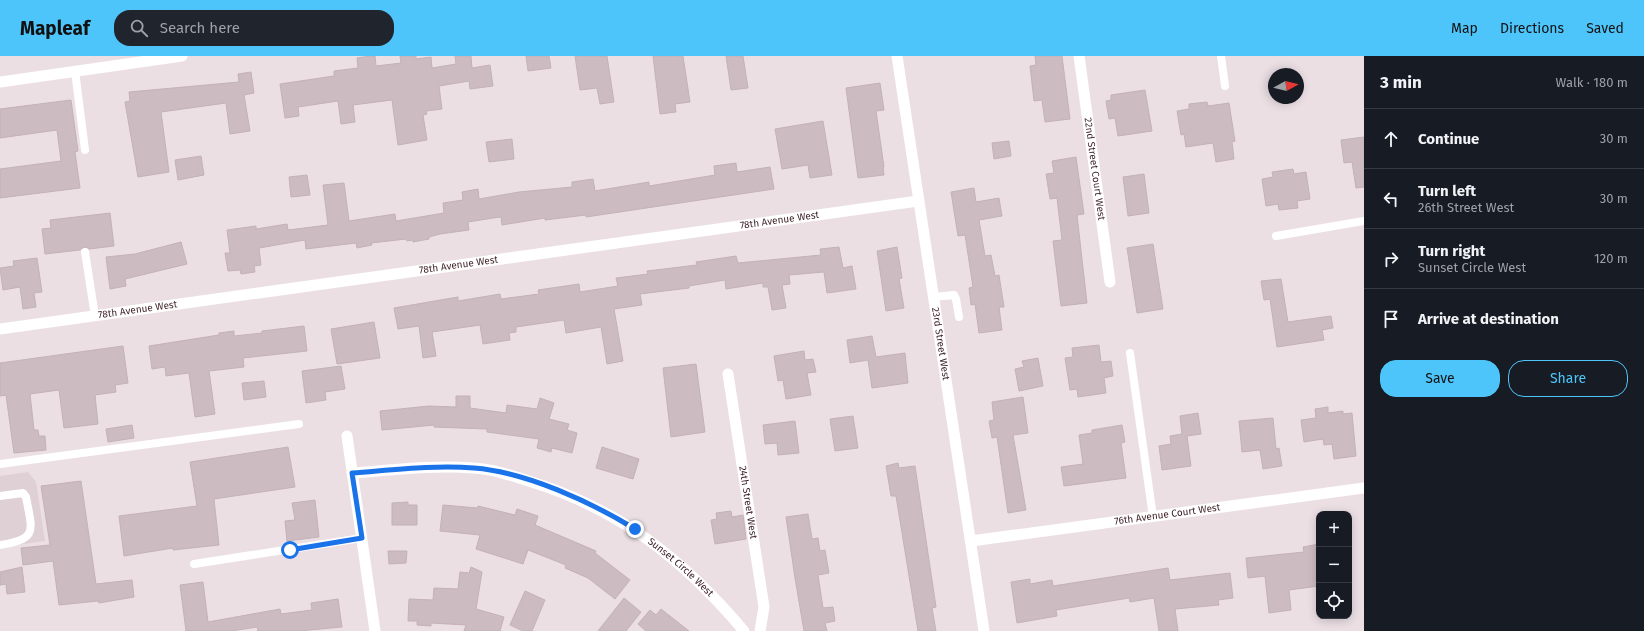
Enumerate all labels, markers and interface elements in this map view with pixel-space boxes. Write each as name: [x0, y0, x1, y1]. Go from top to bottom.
search box: [114, 10, 394, 46]
text: Mapleaf: [20, 17, 90, 40]
icon: search: [128, 17, 150, 39]
text: Search here: [160, 19, 240, 37]
text: Map: [1451, 20, 1478, 37]
text: Directions: [1500, 20, 1564, 37]
text: Saved: [1586, 20, 1624, 37]
north arrow: [1268, 68, 1304, 104]
text: 3 min: [1380, 72, 1422, 93]
text: Walk · 180 m: [1556, 75, 1628, 90]
street label: 22nd Street Court West: [1082, 117, 1108, 221]
icon: ahead: [1380, 128, 1402, 150]
text: Continue: [1418, 130, 1479, 148]
text: 30 m: [1600, 131, 1628, 146]
text: Turn left: [1418, 182, 1476, 200]
icon: left: [1380, 188, 1402, 210]
text: 30 m: [1600, 191, 1628, 206]
text: 26th Street West: [1418, 200, 1514, 215]
street label: 78th Avenue West: [739, 209, 820, 232]
text: Turn right: [1418, 242, 1485, 260]
icon: right: [1380, 248, 1402, 270]
text: 120 m: [1594, 251, 1628, 266]
street label: 78th Avenue West: [418, 254, 499, 277]
text: Sunset Circle West: [1418, 260, 1526, 275]
street label: 78th Avenue West: [97, 298, 178, 321]
street label: 23rd Street West: [929, 306, 952, 382]
icon: arrive: [1380, 308, 1402, 330]
text: Arrive at destination: [1418, 310, 1559, 328]
button: Save: [1380, 360, 1500, 397]
button: Share: [1508, 360, 1628, 397]
street label: 24th Street West: [736, 465, 759, 540]
street label: 76th Avenue Court West: [1114, 501, 1221, 528]
map controls: [1316, 511, 1352, 619]
button: +: [1316, 511, 1352, 547]
route end: [626, 520, 644, 538]
street label: Sunset Circle West: [645, 536, 716, 600]
route start: [281, 541, 299, 559]
button: −: [1316, 547, 1352, 583]
button: locate: [1316, 583, 1352, 619]

